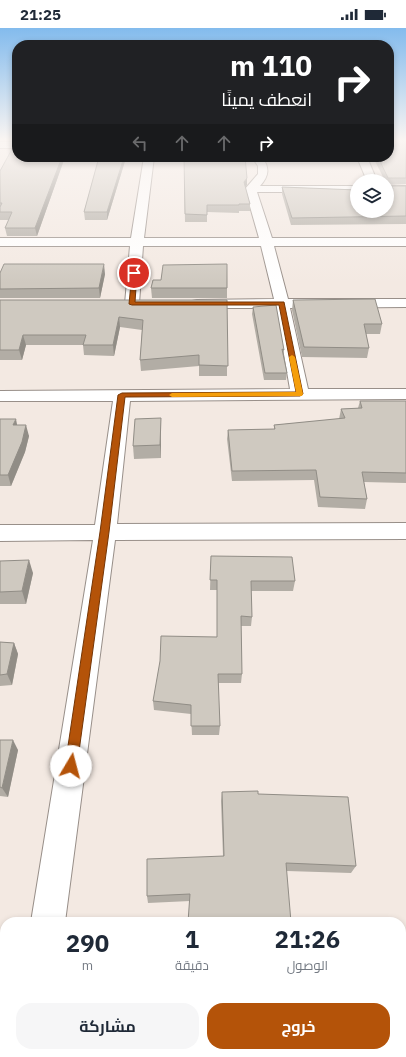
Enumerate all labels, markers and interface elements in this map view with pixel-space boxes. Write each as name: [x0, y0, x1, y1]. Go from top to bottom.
text: 21:25: [20, 5, 61, 24]
text: 110 m: [230, 47, 312, 84]
icon: right: [326, 56, 378, 108]
text: انعطف يمينًا: [221, 88, 312, 111]
icon: left: [129, 132, 151, 154]
icon: ahead: [171, 132, 193, 154]
icon: ahead: [213, 132, 235, 154]
icon: right: [255, 132, 277, 154]
map controls: [350, 174, 394, 218]
button: layers: [350, 174, 394, 218]
pin: [117, 256, 151, 290]
icon: arrive: [123, 262, 145, 284]
position arrow: [50, 745, 92, 787]
text: 1: [185, 923, 199, 955]
text: 21:26: [275, 923, 340, 955]
text: 290: [66, 927, 109, 959]
text: m: [82, 957, 93, 974]
text: دقيقة: [175, 957, 209, 974]
text: الوصول: [287, 957, 328, 974]
button: مشاركة: [16, 1003, 199, 1049]
button: خروج: [207, 1003, 390, 1049]

